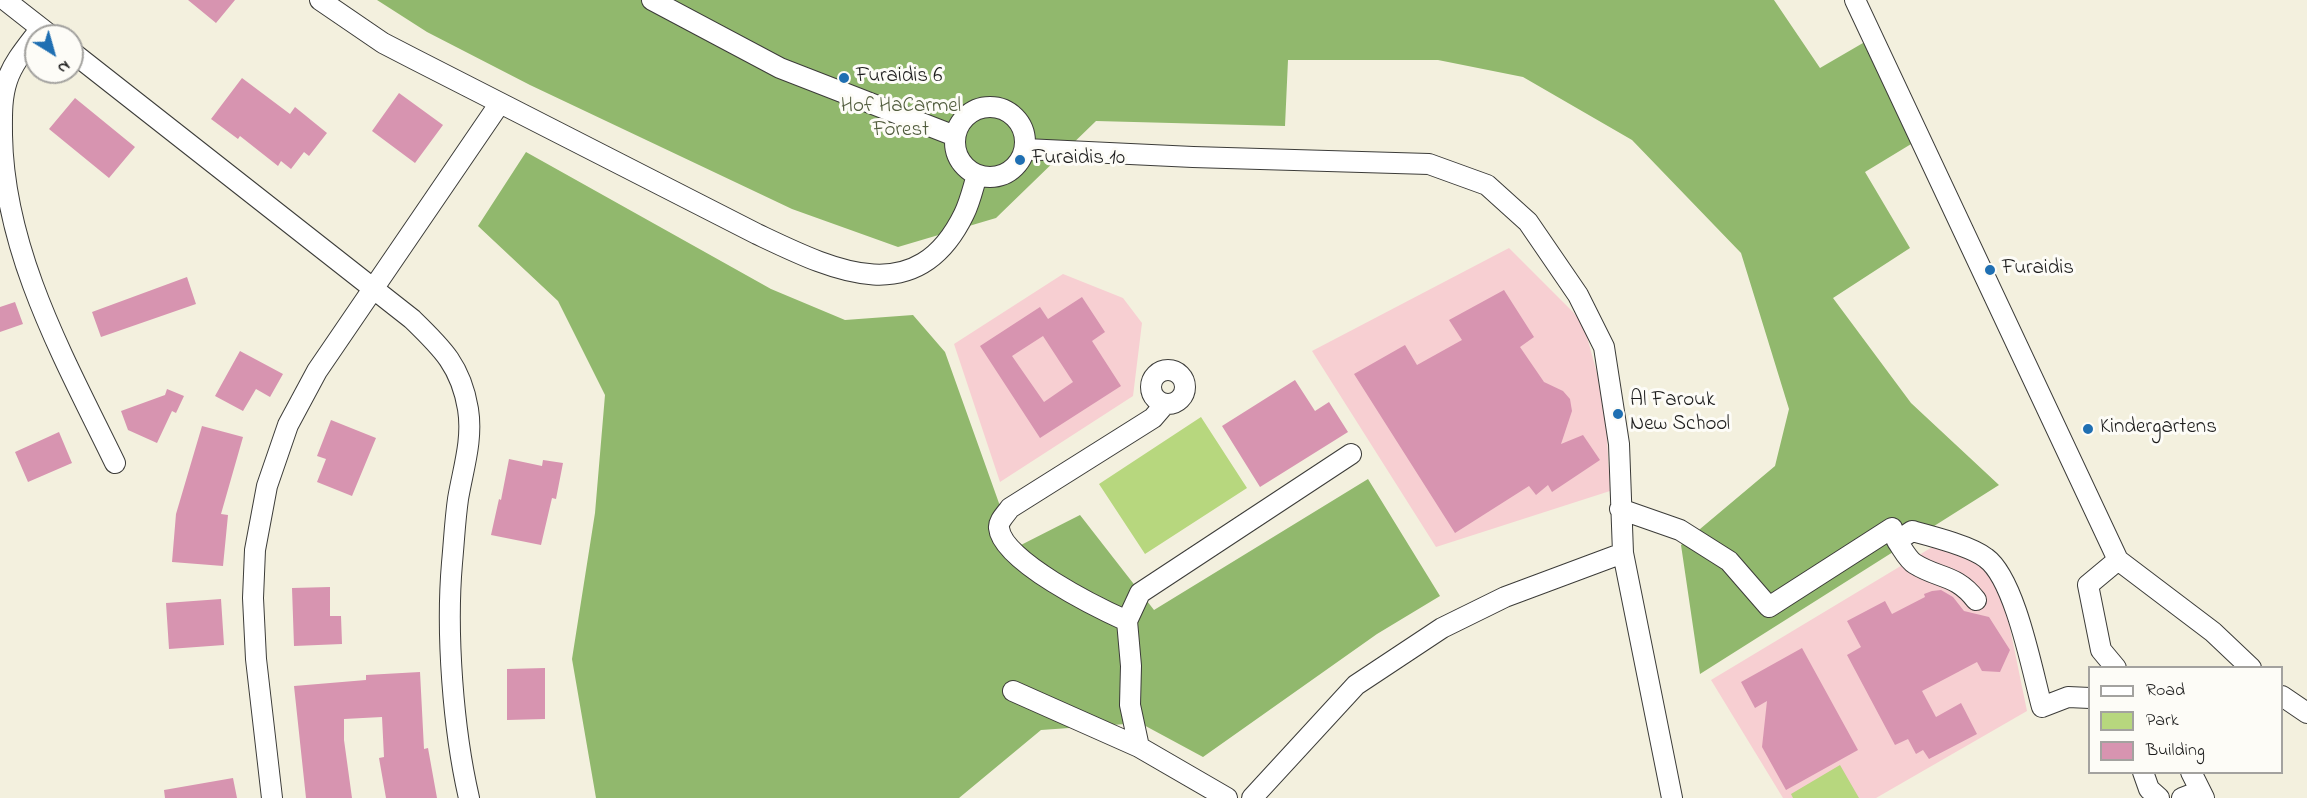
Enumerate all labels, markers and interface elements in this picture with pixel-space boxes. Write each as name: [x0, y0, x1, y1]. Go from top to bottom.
north arrow: [24, 24, 84, 84]
text: N: [52, 54, 75, 80]
place label: Furaidis 6: [856, 65, 942, 91]
marker: Furaidis 6: [837, 71, 851, 85]
park label: Hof HaCarmel Forest: [841, 95, 961, 145]
place label: Furaidis 10: [1032, 147, 1125, 173]
marker: Furaidis 10: [1013, 153, 1027, 167]
place label: Furaidis: [2002, 257, 2074, 283]
marker: Furaidis: [1983, 263, 1997, 277]
place label: Al Farouk New School: [1630, 389, 1730, 439]
marker: Al Farouk New School: [1611, 407, 1625, 421]
place label: Kindergartens: [2100, 416, 2217, 442]
marker: Kindergartens: [2081, 422, 2095, 436]
legend: [2088, 666, 2283, 774]
text: Road: [2146, 678, 2185, 704]
text: Park: [2146, 708, 2179, 734]
text: Building: [2146, 738, 2205, 764]

